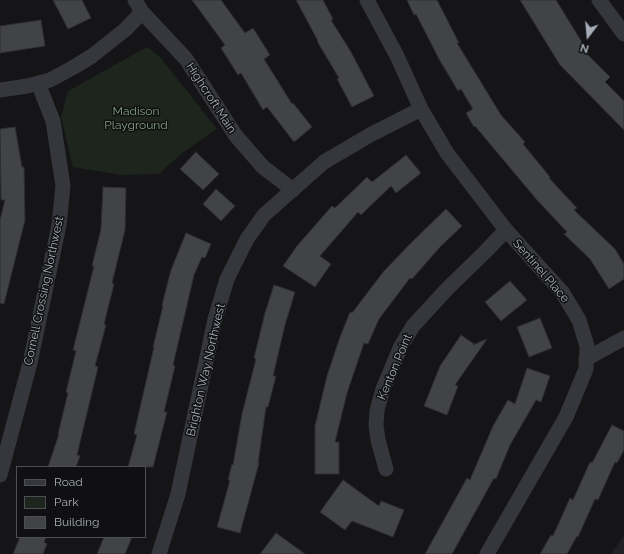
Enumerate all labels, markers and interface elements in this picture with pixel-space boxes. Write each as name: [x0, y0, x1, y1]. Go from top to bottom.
north arrow: [568, 16, 608, 56]
text: N: [579, 41, 590, 55]
street label: Highcroft Main: [183, 60, 239, 136]
park label: Madison Playground: [104, 104, 168, 132]
street label: Cornell Crossing Northwest: [21, 215, 67, 367]
street label: Sentinel Place: [510, 236, 572, 306]
street label: Brighton Way Northwest: [184, 302, 228, 438]
street label: Kenton Point: [375, 332, 415, 402]
legend: [16, 466, 146, 538]
text: Road: [54, 475, 83, 489]
text: Park: [54, 495, 79, 509]
text: Building: [54, 515, 100, 529]

